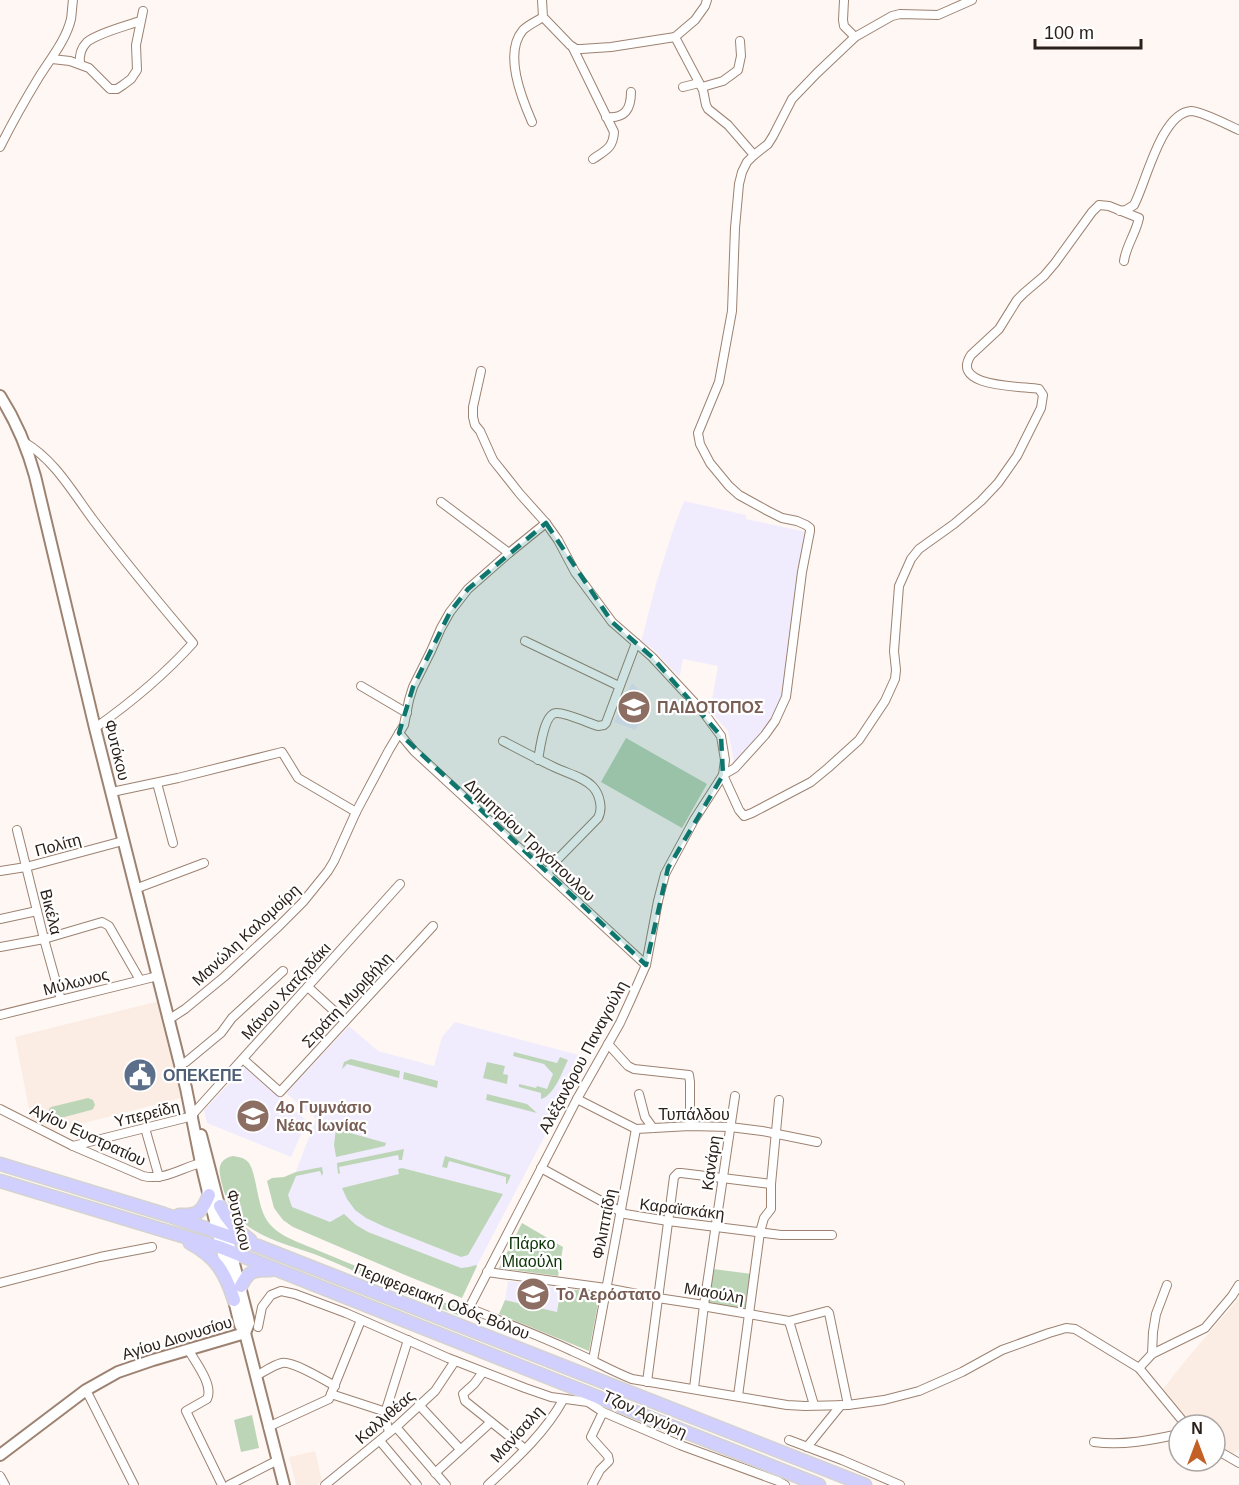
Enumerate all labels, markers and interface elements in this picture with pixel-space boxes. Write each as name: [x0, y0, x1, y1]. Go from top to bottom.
scale bar: [1035, 12, 1142, 50]
text: 100 m: [1044, 23, 1094, 43]
school or university icon: ΠΑΙΔΟΤΟΠΟΣ: [616, 689, 652, 725]
place label: ΠΑΙΔΟΤΟΠΟΣ: [657, 699, 764, 716]
street label: Φυτόκου: [101, 718, 133, 782]
street label: Δημητρίου Τριχόπουλου: [462, 775, 598, 905]
street label: Πολίτη: [33, 831, 83, 859]
street label: Μανώλη Καλομοίρη: [189, 881, 303, 989]
street label: Βικέλα: [37, 887, 65, 937]
street label: Μάνου Χατζηδάκι: [238, 939, 335, 1043]
street label: Στράτη Μυριβήλη: [299, 949, 395, 1051]
street label: Μύλωνος: [41, 966, 111, 998]
street label: Αλέξανδρου Παναγούλη: [535, 978, 631, 1137]
public building icon: ΟΠΕΚΕΠΕ: [122, 1057, 158, 1093]
place label: ΟΠΕΚΕΠΕ: [163, 1067, 242, 1084]
street label: Υπερείδη: [113, 1098, 181, 1130]
school or university icon: 4ο Γυμνάσιο Νέας Ιωνίας: [235, 1098, 271, 1134]
place label: 4ο Γυμνάσιο Νέας Ιωνίας: [276, 1099, 372, 1135]
street label: Αγίου Ευστρατίου: [28, 1101, 148, 1169]
street label: Τυπάλδου: [658, 1106, 730, 1123]
street label: Κανάρη: [699, 1135, 723, 1191]
street label: Φιλιππίδη: [589, 1187, 619, 1261]
street label: Φυτόκου: [223, 1188, 255, 1252]
street label: Καραϊσκάκη: [639, 1195, 725, 1223]
park label: Πάρκο Μιαούλη: [502, 1235, 562, 1270]
street label: Περιφερειακή Οδός Βόλου: [352, 1260, 532, 1342]
school or university icon: Το Αερόστατο: [515, 1276, 551, 1312]
street label: Μιαούλη: [683, 1279, 745, 1307]
place label: Το Αερόστατο: [556, 1286, 661, 1303]
street label: Αγίου Διονυσίου: [120, 1313, 234, 1363]
street label: Καλλιθέας: [352, 1387, 418, 1447]
street label: Τζον Αργύρη: [600, 1387, 690, 1442]
street label: Μανίσαλη: [487, 1402, 547, 1466]
north arrow: [1167, 1413, 1227, 1473]
text: N: [1191, 1420, 1203, 1437]

